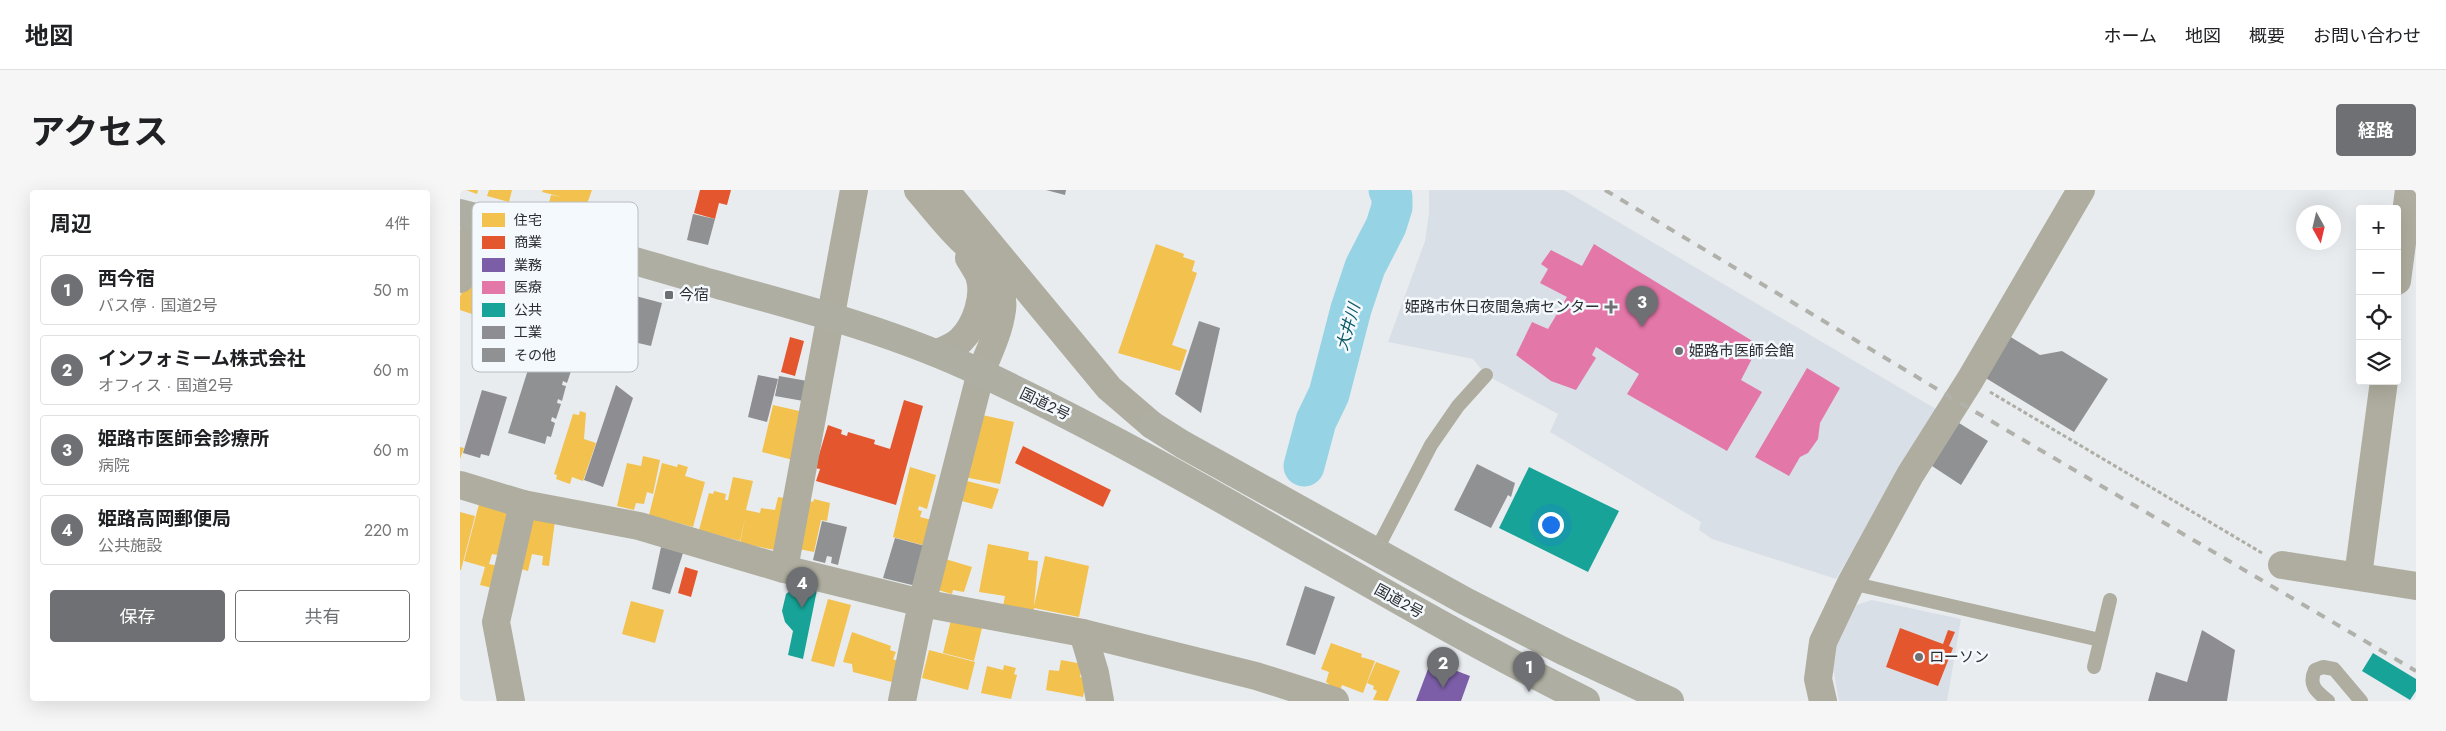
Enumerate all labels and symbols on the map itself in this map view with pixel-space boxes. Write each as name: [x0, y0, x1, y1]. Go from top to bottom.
legend: [472, 202, 638, 372]
north arrow: [2296, 205, 2341, 250]
text: 住宅: [514, 210, 542, 230]
text: 商業: [514, 232, 542, 252]
text: 業務: [514, 255, 542, 275]
text: 医療: [514, 277, 542, 297]
place label: 今宿: [679, 284, 709, 306]
pin: 3: [1626, 286, 1658, 327]
marker: 今宿: [663, 289, 675, 301]
place label: 姫路市休日夜間急病センター: [1405, 296, 1600, 318]
water label: 大井川: [1330, 299, 1366, 353]
text: 公共: [514, 300, 542, 320]
marker: 姫路市休日夜間急病センター: [1604, 300, 1618, 314]
text: 工業: [514, 322, 542, 342]
place label: 姫路市医師会館: [1689, 340, 1794, 362]
text: その他: [514, 345, 556, 365]
marker: 姫路市医師会館: [1673, 345, 1685, 357]
street label: 国道2号: [1016, 382, 1074, 426]
your location: [1538, 512, 1564, 538]
pin: 4: [786, 567, 818, 608]
street label: 国道2号: [1370, 578, 1428, 624]
place label: ローソン: [1929, 646, 1989, 668]
pin: 2: [1427, 647, 1459, 688]
pin: 1: [1513, 651, 1545, 692]
marker: ローソン: [1913, 651, 1925, 663]

